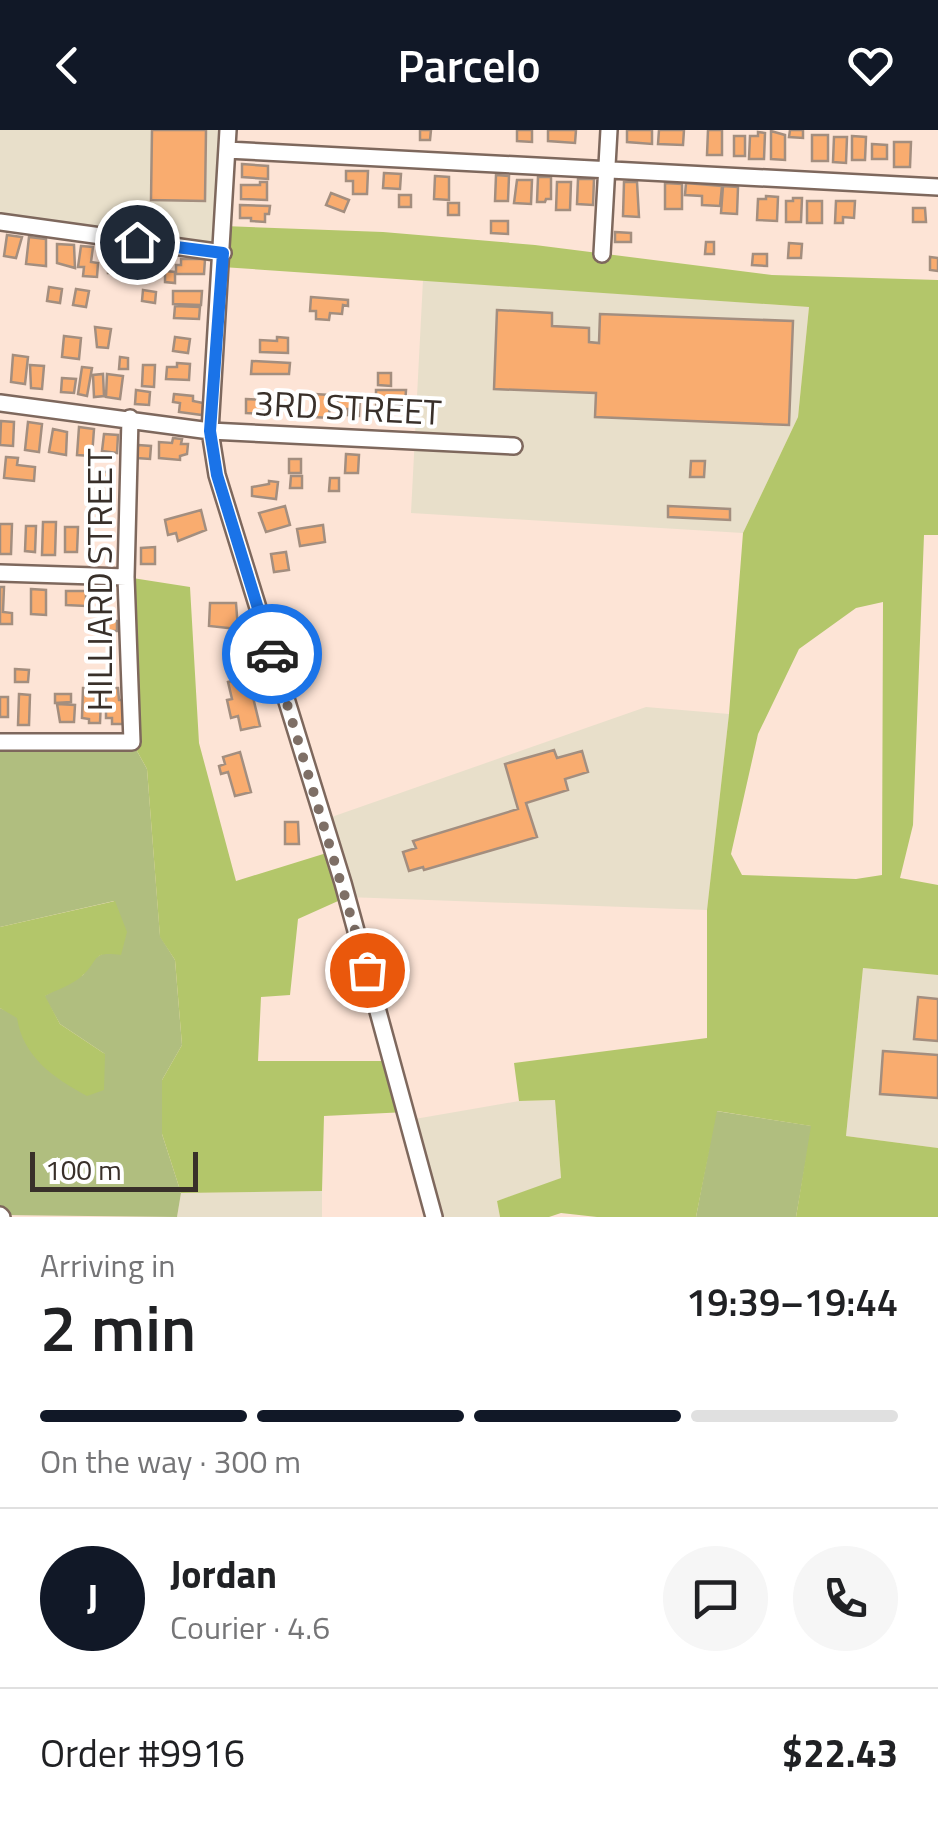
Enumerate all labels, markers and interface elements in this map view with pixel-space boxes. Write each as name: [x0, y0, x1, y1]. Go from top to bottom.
text: Parcelo: [397, 31, 541, 99]
icon: back: [40, 38, 95, 93]
icon: heart: [843, 38, 898, 93]
pin: [95, 200, 180, 285]
icon: home: [110, 215, 165, 270]
street label: 3RD STREET: [253, 375, 443, 439]
street label: HILLIARD STREET: [72, 448, 126, 712]
courier: [222, 604, 322, 704]
icon: car: [245, 627, 300, 682]
pin: [325, 928, 410, 1013]
icon: bag: [340, 943, 395, 998]
scale bar: [30, 1147, 198, 1192]
text: 100 m: [45, 1148, 122, 1191]
text: Arriving in: [40, 1241, 176, 1289]
text: 19:39–19:44: [686, 1273, 898, 1331]
text: 2 min: [40, 1277, 196, 1376]
text: On the way · 300 m: [40, 1437, 301, 1485]
text: Jordan: [170, 1545, 277, 1603]
button: chat: [663, 1546, 768, 1651]
button: phone: [793, 1546, 898, 1651]
text: J: [87, 1569, 98, 1627]
text: Courier · 4.6: [170, 1603, 330, 1651]
text: Order #9916: [40, 1724, 245, 1782]
text: $22.43: [782, 1724, 898, 1782]

